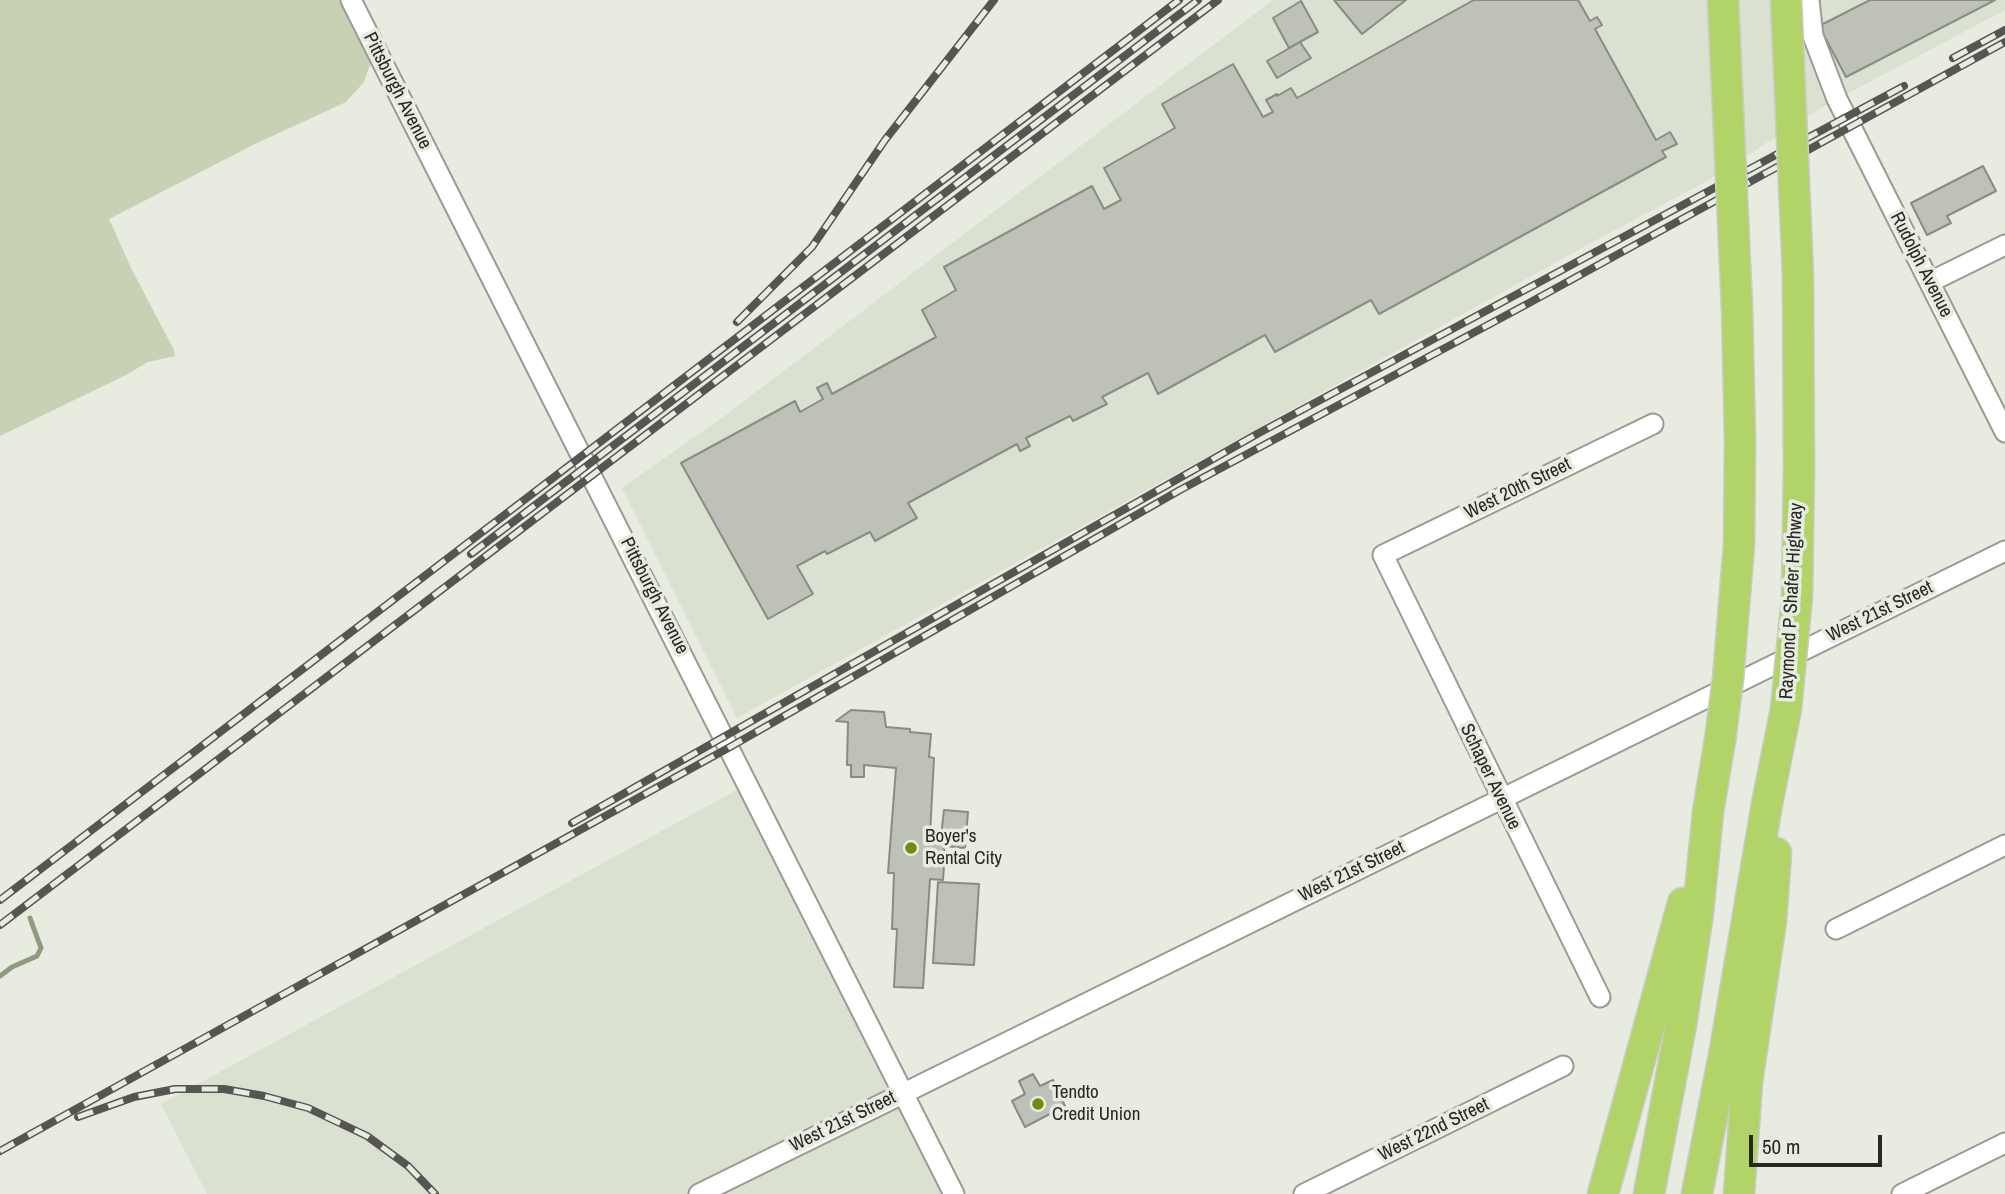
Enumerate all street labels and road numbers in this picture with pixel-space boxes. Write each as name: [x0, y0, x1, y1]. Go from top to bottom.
street label: Pittsburgh Avenue: [358, 29, 436, 153]
street label: Rudolph Avenue: [1885, 209, 1957, 321]
street label: West 20th Street: [1461, 453, 1575, 525]
street label: Raymond P Shafer Highway: [1775, 502, 1809, 700]
street label: Pittsburgh Avenue: [615, 534, 693, 658]
street label: West 21st Street: [1823, 577, 1937, 647]
street label: Schaper Avenue: [1455, 720, 1525, 834]
street label: West 21st Street: [1295, 837, 1409, 907]
street label: West 21st Street: [786, 1087, 900, 1157]
street label: West 22nd Street: [1375, 1093, 1493, 1167]

